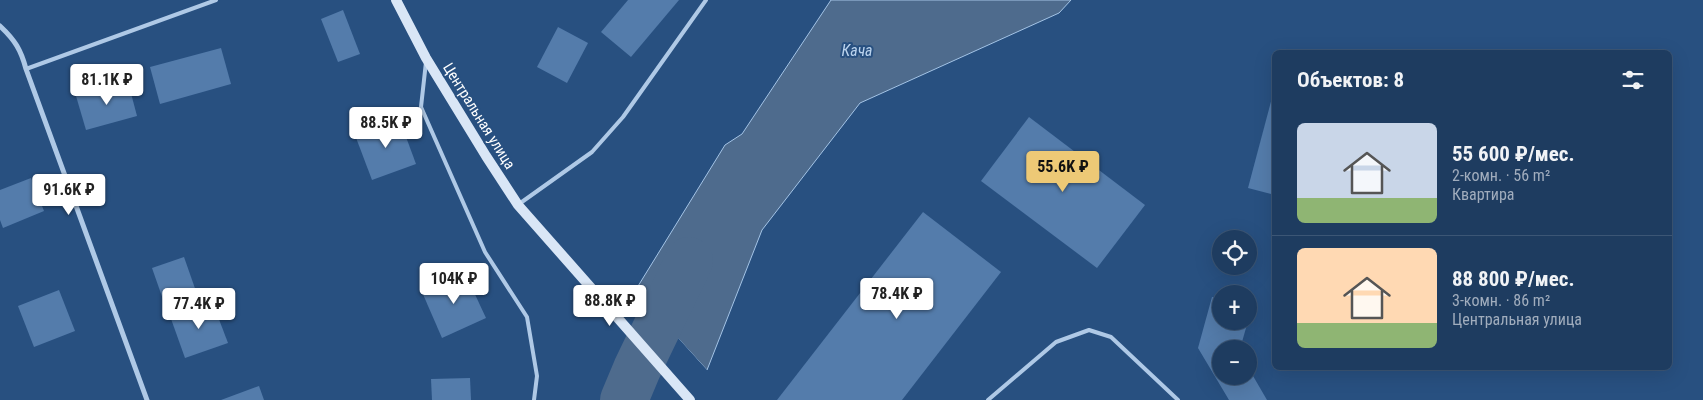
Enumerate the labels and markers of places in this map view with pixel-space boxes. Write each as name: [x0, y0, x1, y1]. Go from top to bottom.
pin: 81.1K ₽: [61, 64, 153, 106]
pin: 88.5K ₽: [340, 106, 432, 149]
pin: 55.6K ₽: [1017, 150, 1109, 193]
pin: 91.6K ₽: [23, 174, 115, 216]
pin: 104K ₽: [413, 262, 495, 305]
pin: 78.4K ₽: [851, 278, 943, 320]
pin: 88.8K ₽: [564, 284, 656, 327]
pin: 77.4K ₽: [153, 288, 245, 330]

